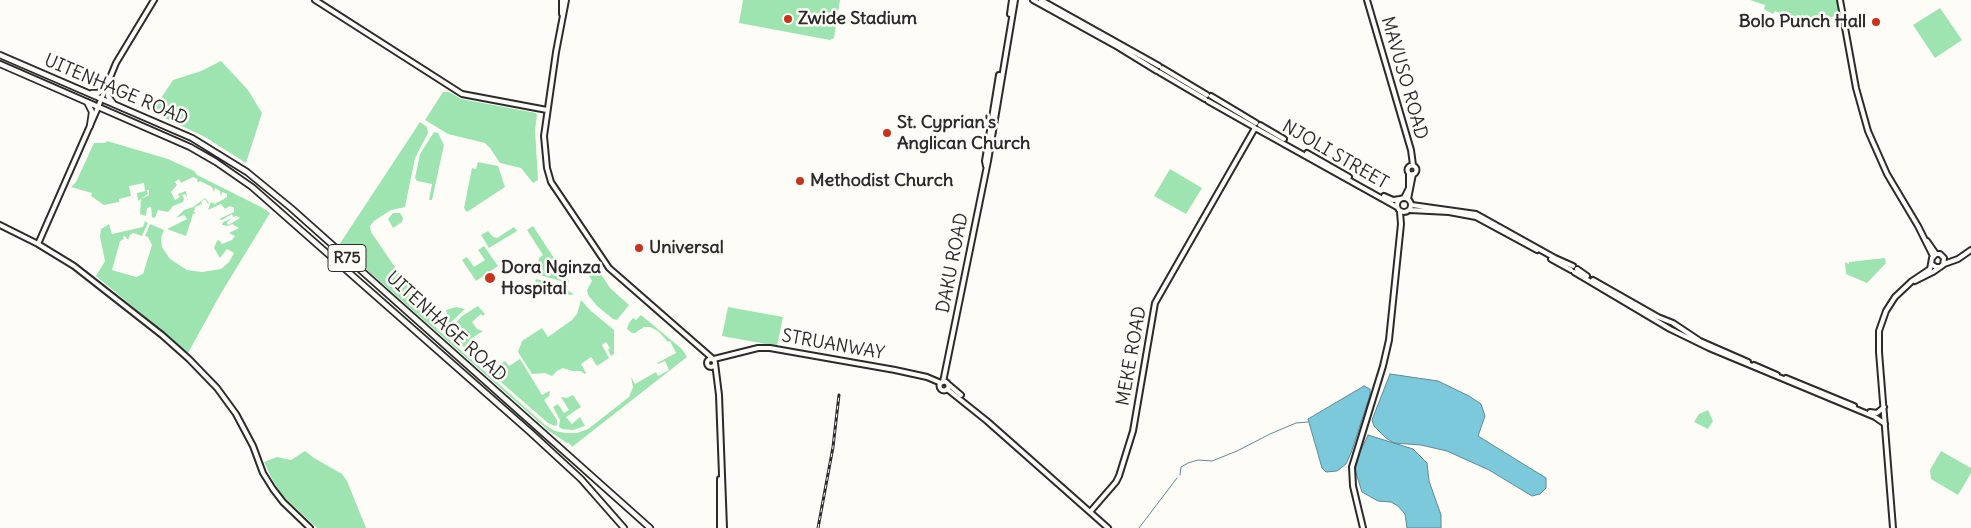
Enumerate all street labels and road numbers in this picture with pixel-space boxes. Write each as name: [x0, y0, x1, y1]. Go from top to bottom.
street label: MAVUSO ROAD: [1376, 14, 1432, 142]
street label: UITENHAGE ROAD: [41, 50, 191, 130]
street label: NJOLI STREET: [1278, 116, 1392, 194]
street label: DAKU ROAD: [933, 211, 973, 315]
road number: R75: [328, 244, 366, 272]
street label: UITENHAGE ROAD: [381, 267, 511, 387]
street label: MEKE ROAD: [1113, 305, 1151, 407]
street label: STRUANWAY: [780, 325, 886, 365]

